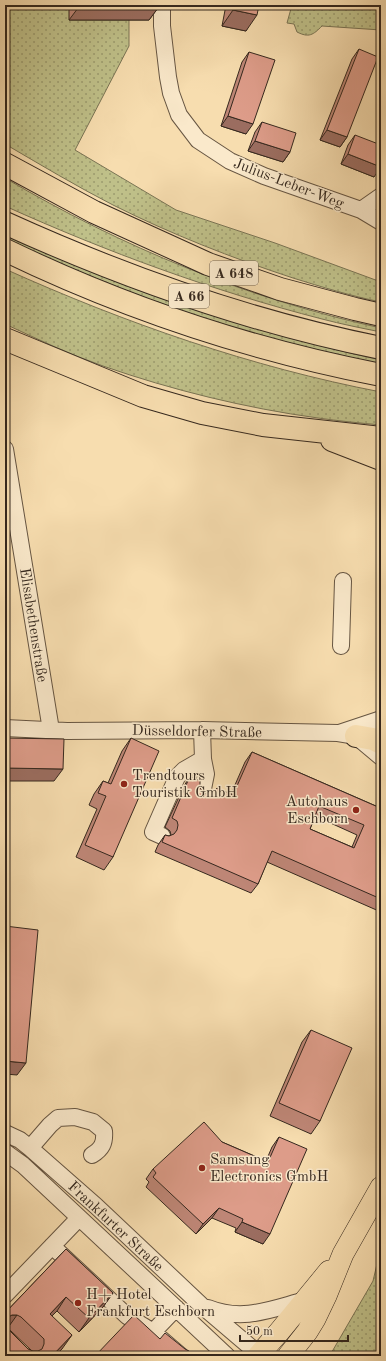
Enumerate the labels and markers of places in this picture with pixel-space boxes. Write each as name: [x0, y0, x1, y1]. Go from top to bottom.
place label: Trendtours Touristik GmbH: [132, 769, 238, 801]
marker: Trendtours Touristik GmbH: [119, 779, 129, 789]
place label: Autohaus Eschborn: [286, 795, 348, 827]
marker: Autohaus Eschborn: [351, 805, 361, 815]
place label: Samsung Electronics GmbH: [210, 1153, 328, 1185]
marker: Samsung Electronics GmbH: [197, 1163, 207, 1173]
place label: H+ Hotel Frankfurt Eschborn: [86, 1288, 215, 1320]
marker: H+ Hotel Frankfurt Eschborn: [73, 1298, 83, 1308]

